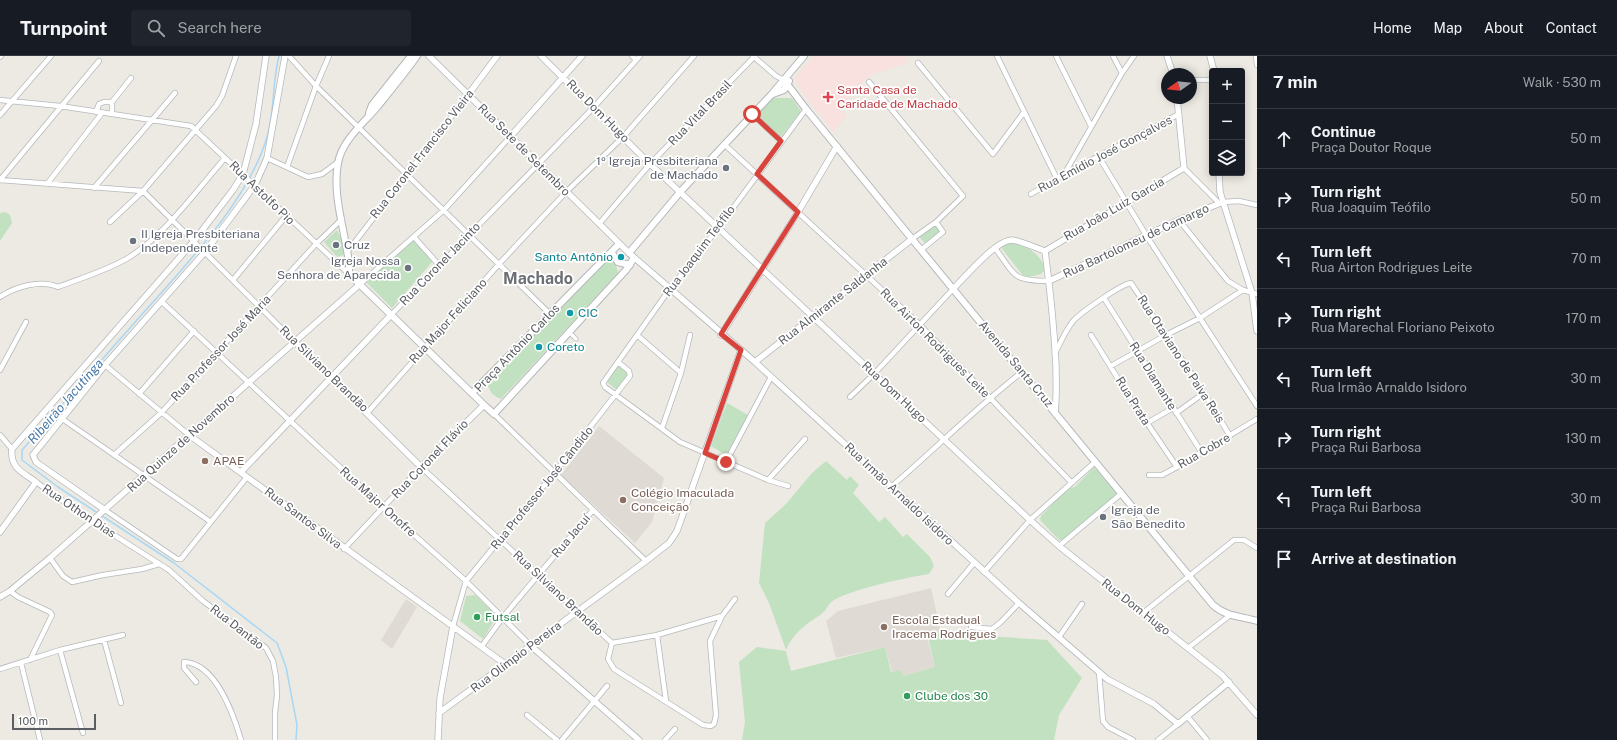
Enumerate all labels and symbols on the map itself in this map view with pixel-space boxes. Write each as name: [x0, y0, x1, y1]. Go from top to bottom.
north arrow: [1161, 68, 1197, 104]
street label: Rua Dom Hugo: [564, 77, 632, 145]
street label: Rua Vital Brasil: [665, 77, 735, 148]
place label: Santa Casa de Caridade de Machado: [837, 83, 958, 111]
street label: Rua Coronel Francisco Vieira: [367, 87, 477, 221]
marker: Santa Casa de Caridade de Machado: [822, 91, 834, 103]
street label: Rua Sete de Setembro: [475, 101, 573, 199]
route start: [743, 105, 761, 123]
street label: Rua Emídio José Gonçalves: [1036, 113, 1174, 195]
place label: 1º Igreja Presbiteriana de Machado: [596, 154, 718, 182]
street label: Rua Astolfo Pio: [227, 158, 298, 228]
marker: 1º Igreja Presbiteriana de Machado: [721, 163, 731, 173]
street label: Rua João Luiz Garcia: [1061, 174, 1167, 244]
street label: Rua Bartolomeu de Camargo: [1061, 201, 1211, 281]
street label: Rua Joaquim Teófilo: [660, 202, 738, 299]
street label: Rua Coronel Jacinto: [397, 219, 483, 308]
place label: II Igreja Presbiteriana Independente: [141, 227, 260, 255]
marker: II Igreja Presbiteriana Independente: [128, 236, 138, 246]
place label: Cruz: [344, 238, 370, 252]
marker: Cruz: [331, 240, 341, 250]
place label: Santo Antônio: [534, 250, 613, 264]
marker: Santo Antônio: [616, 252, 626, 262]
place label: Igreja Nossa Senhora de Aparecida: [277, 254, 400, 282]
street label: Rua Almirante Saldanha: [776, 254, 890, 348]
marker: Igreja Nossa Senhora de Aparecida: [403, 263, 413, 273]
district label: Machado: [503, 269, 573, 288]
street label: Rua Major Feliciano: [406, 276, 490, 366]
street label: Rua Airton Rodrigues Leite: [877, 285, 993, 401]
street label: Rua Professor José Maria: [168, 292, 274, 404]
street label: Rua Otaviano de Paiva Reis: [1134, 292, 1228, 426]
street label: Praça Antônio Carlos: [472, 301, 562, 395]
place label: CIC: [578, 306, 598, 320]
marker: CIC: [565, 308, 575, 318]
street label: Avenida Santa Cruz: [976, 318, 1056, 410]
street label: Rua Silviano Brandão: [277, 323, 371, 415]
street label: Rua Diamante: [1127, 339, 1180, 413]
place label: Coreto: [547, 340, 585, 354]
marker: Coreto: [534, 342, 544, 352]
water label: Ribeirão Jacutinga: [25, 356, 106, 447]
street label: Rua Dom Hugo: [859, 359, 929, 426]
street label: Rua Prata: [1113, 374, 1153, 428]
street label: Rua Quinze de Novembro: [124, 391, 238, 495]
street label: Rua Coronel Flávio: [389, 417, 471, 501]
street label: Rua Professor José Cândido: [488, 423, 596, 552]
street label: Rua Cobre: [1175, 430, 1233, 472]
street label: Rua Irmão Arnaldo Isidoro: [842, 440, 957, 548]
route end: [717, 453, 735, 471]
place label: APAE: [213, 454, 244, 468]
marker: APAE: [200, 456, 210, 466]
street label: Rua Major Onofre: [337, 464, 419, 540]
street label: Rua Othon Dias: [40, 481, 118, 541]
street label: Rua Santos Silva: [262, 484, 344, 552]
place label: Colégio Imaculada Conceição: [631, 486, 734, 514]
marker: Colégio Imaculada Conceição: [618, 495, 628, 505]
place label: Igreja de São Benedito: [1111, 503, 1186, 531]
street label: Rua Jacuí: [549, 511, 594, 561]
marker: Igreja de São Benedito: [1098, 512, 1108, 522]
street label: Rua Silviano Brandão: [510, 548, 606, 638]
street label: Rua Dom Hugo: [1099, 576, 1173, 638]
street label: Rua Dantão: [207, 602, 267, 652]
place label: Futsal: [485, 610, 520, 624]
marker: Futsal: [472, 612, 482, 622]
place label: Escola Estadual Iracema Rodrigues: [892, 613, 996, 641]
street label: Rua Olímpio Pereira: [468, 618, 564, 696]
marker: Escola Estadual Iracema Rodrigues: [879, 622, 889, 632]
place label: Clube dos 30: [915, 689, 988, 703]
marker: Clube dos 30: [902, 691, 912, 701]
scale bar: [12, 712, 96, 731]

